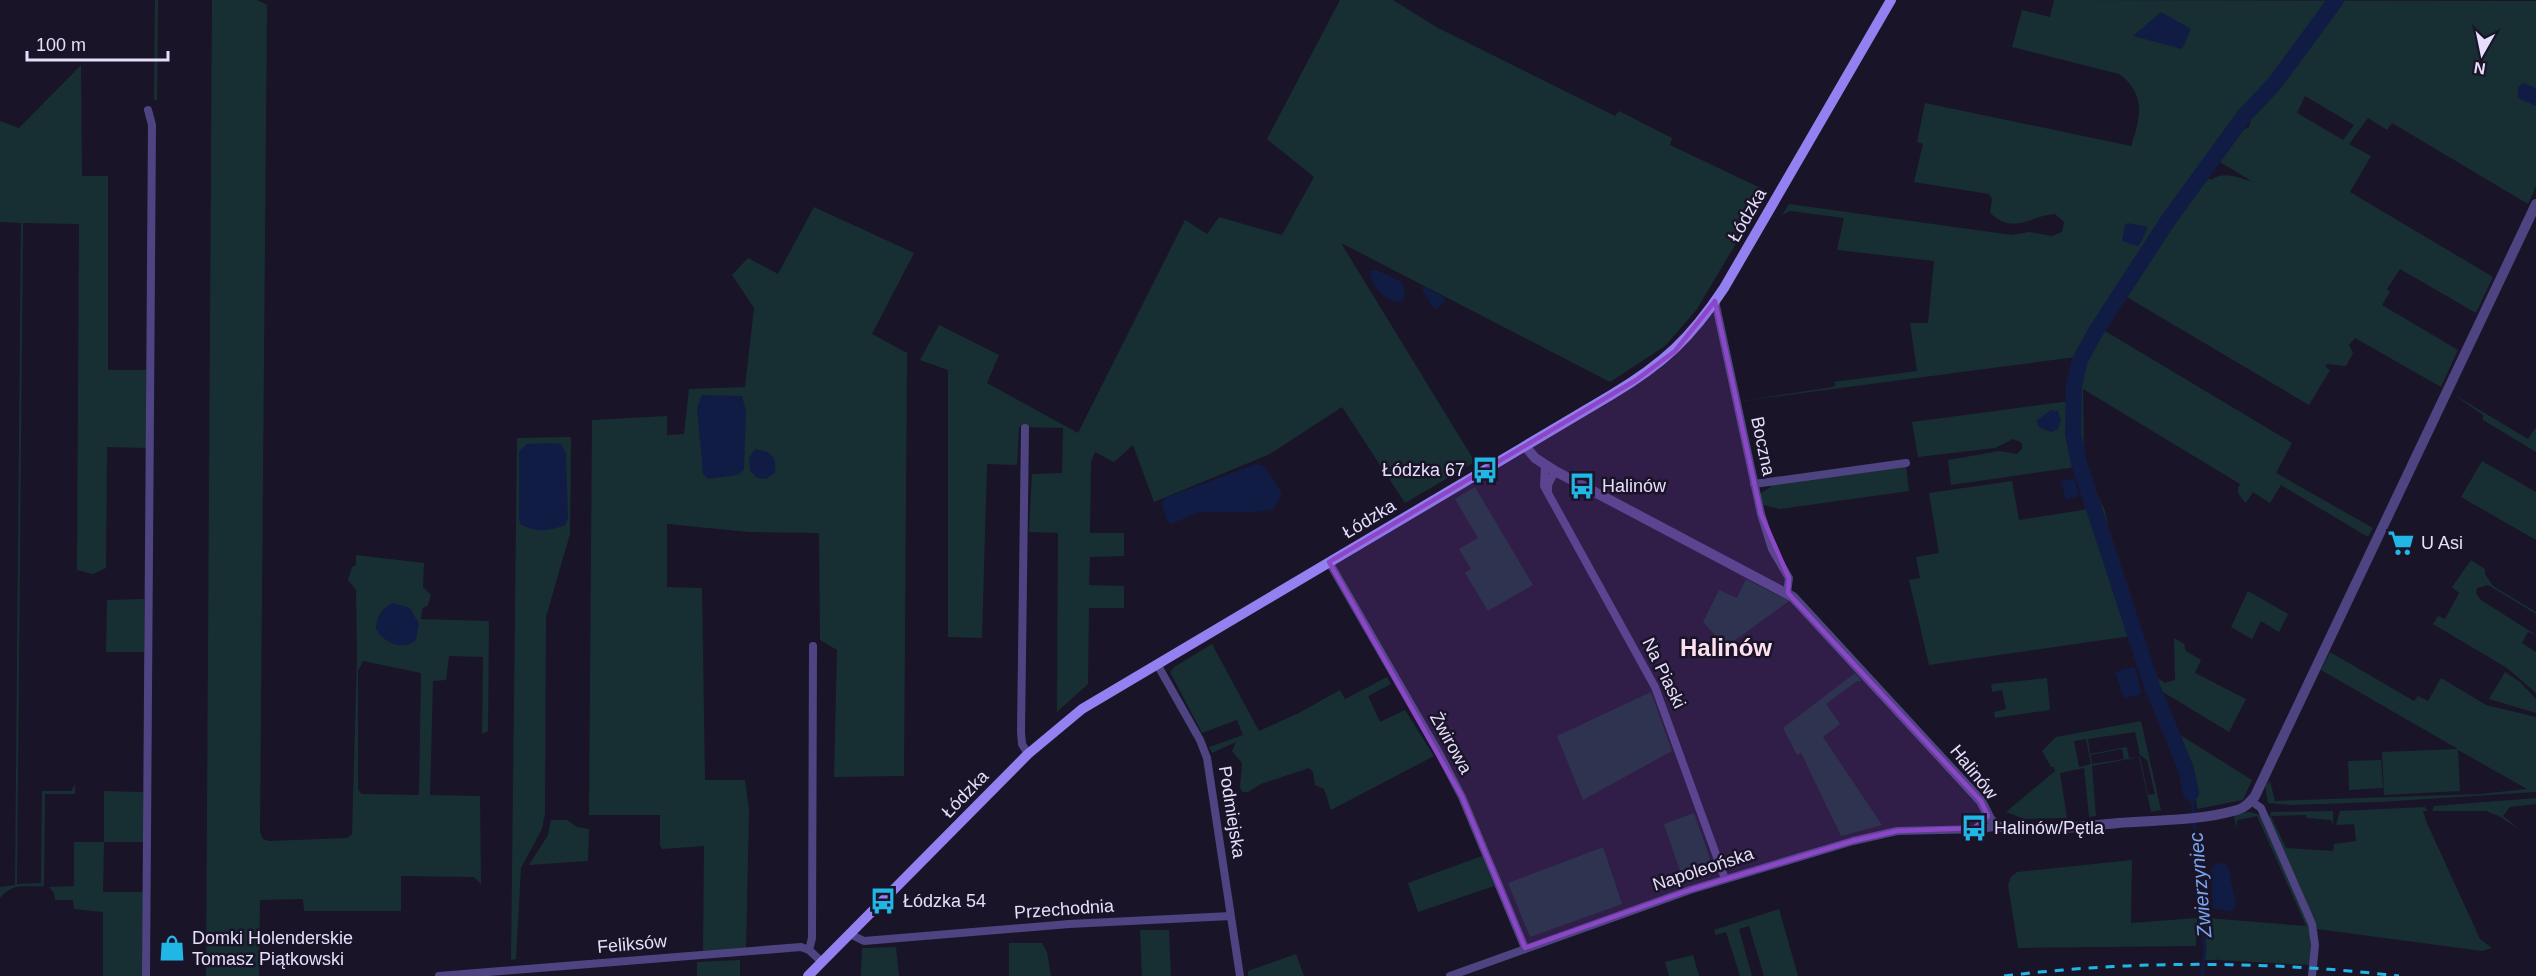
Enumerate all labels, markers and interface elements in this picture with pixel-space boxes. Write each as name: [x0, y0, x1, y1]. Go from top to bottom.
scale bar: [27, 24, 168, 62]
north arrow: [2452, 24, 2512, 84]
text: 100 m: [36, 35, 86, 55]
text: N: [2473, 59, 2487, 78]
street label: Łódzka: [1724, 184, 1771, 245]
street label: Boczna: [1747, 415, 1779, 478]
bus stop icon: Łódzka 67: [1470, 455, 1500, 485]
place label: Łódzka 67: [1382, 460, 1465, 480]
bus stop icon: Halinów: [1567, 471, 1597, 501]
place label: Halinów: [1602, 476, 1667, 496]
street label: Łódzka: [1339, 495, 1400, 543]
supermarket icon: U Asi: [2386, 528, 2416, 558]
place label: U Asi: [2421, 533, 2463, 553]
street label: Na Piaski: [1638, 634, 1690, 712]
district label: Halinów: [1680, 634, 1772, 661]
street label: Żwirowa: [1426, 709, 1476, 778]
street label: Halinów: [1946, 741, 2003, 804]
street label: Podmiejska: [1215, 764, 1249, 860]
street label: Łódzka: [938, 765, 993, 822]
bus stop icon: Halinów/Pętla: [1959, 813, 1989, 843]
place label: Halinów/Pętla: [1994, 818, 2105, 838]
water label: Zwierzyniec: [2184, 831, 2216, 940]
street label: Napoleońska: [1650, 843, 1757, 895]
bus stop icon: Łódzka 54: [868, 886, 898, 916]
place label: Łódzka 54: [903, 891, 986, 911]
street label: Przechodnia: [1013, 895, 1116, 922]
place label: Domki Holenderskie Tomasz Piątkowski: [192, 928, 353, 969]
street label: Feliksów: [596, 931, 669, 957]
shop icon: Domki Holenderskie Tomasz Piątkowski: [157, 933, 187, 963]

